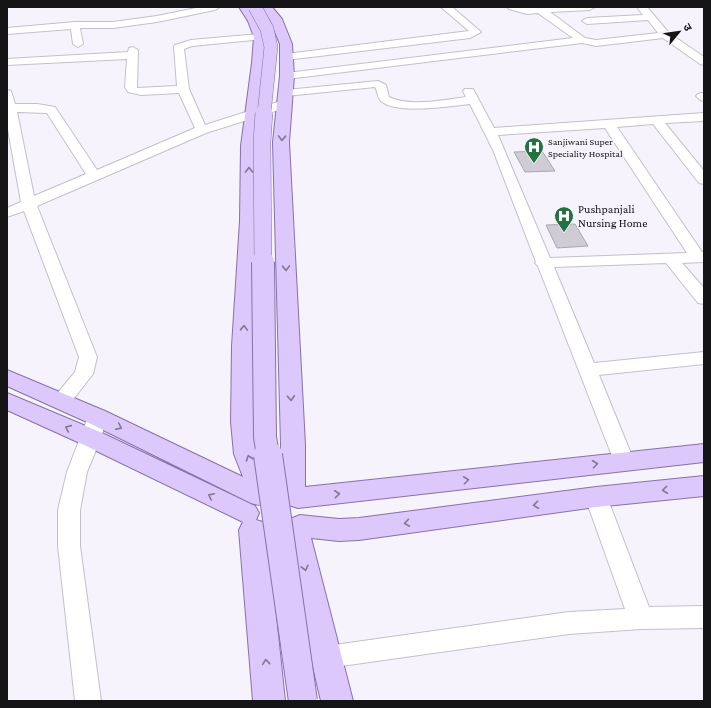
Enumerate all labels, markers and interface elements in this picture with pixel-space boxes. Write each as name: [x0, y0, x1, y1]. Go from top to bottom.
north arrow: [659, 12, 699, 52]
text: उ: [681, 21, 695, 33]
one-way arrow: [277, 135, 286, 141]
hospital icon: Sanjiwani Super Speciality Hospital: [523, 136, 545, 164]
place label: Sanjiwani Super Speciality Hospital: [548, 136, 623, 159]
one-way arrow: [245, 167, 253, 173]
place label: Pushpanjali Nursing Home: [578, 202, 648, 230]
hospital icon: Pushpanjali Nursing Home: [553, 205, 575, 233]
one-way arrow: [282, 265, 290, 271]
one-way arrow: [240, 325, 248, 331]
one-way arrow: [287, 395, 295, 401]
one-way arrow: [115, 422, 122, 430]
one-way arrow: [65, 425, 73, 433]
one-way arrow: [246, 454, 254, 461]
one-way arrow: [592, 460, 598, 469]
one-way arrow: [463, 476, 469, 485]
one-way arrow: [662, 485, 668, 494]
one-way arrow: [334, 490, 340, 499]
one-way arrow: [208, 493, 215, 501]
one-way arrow: [533, 500, 539, 509]
one-way arrow: [404, 518, 410, 527]
one-way arrow: [300, 565, 308, 571]
one-way arrow: [261, 659, 270, 665]

